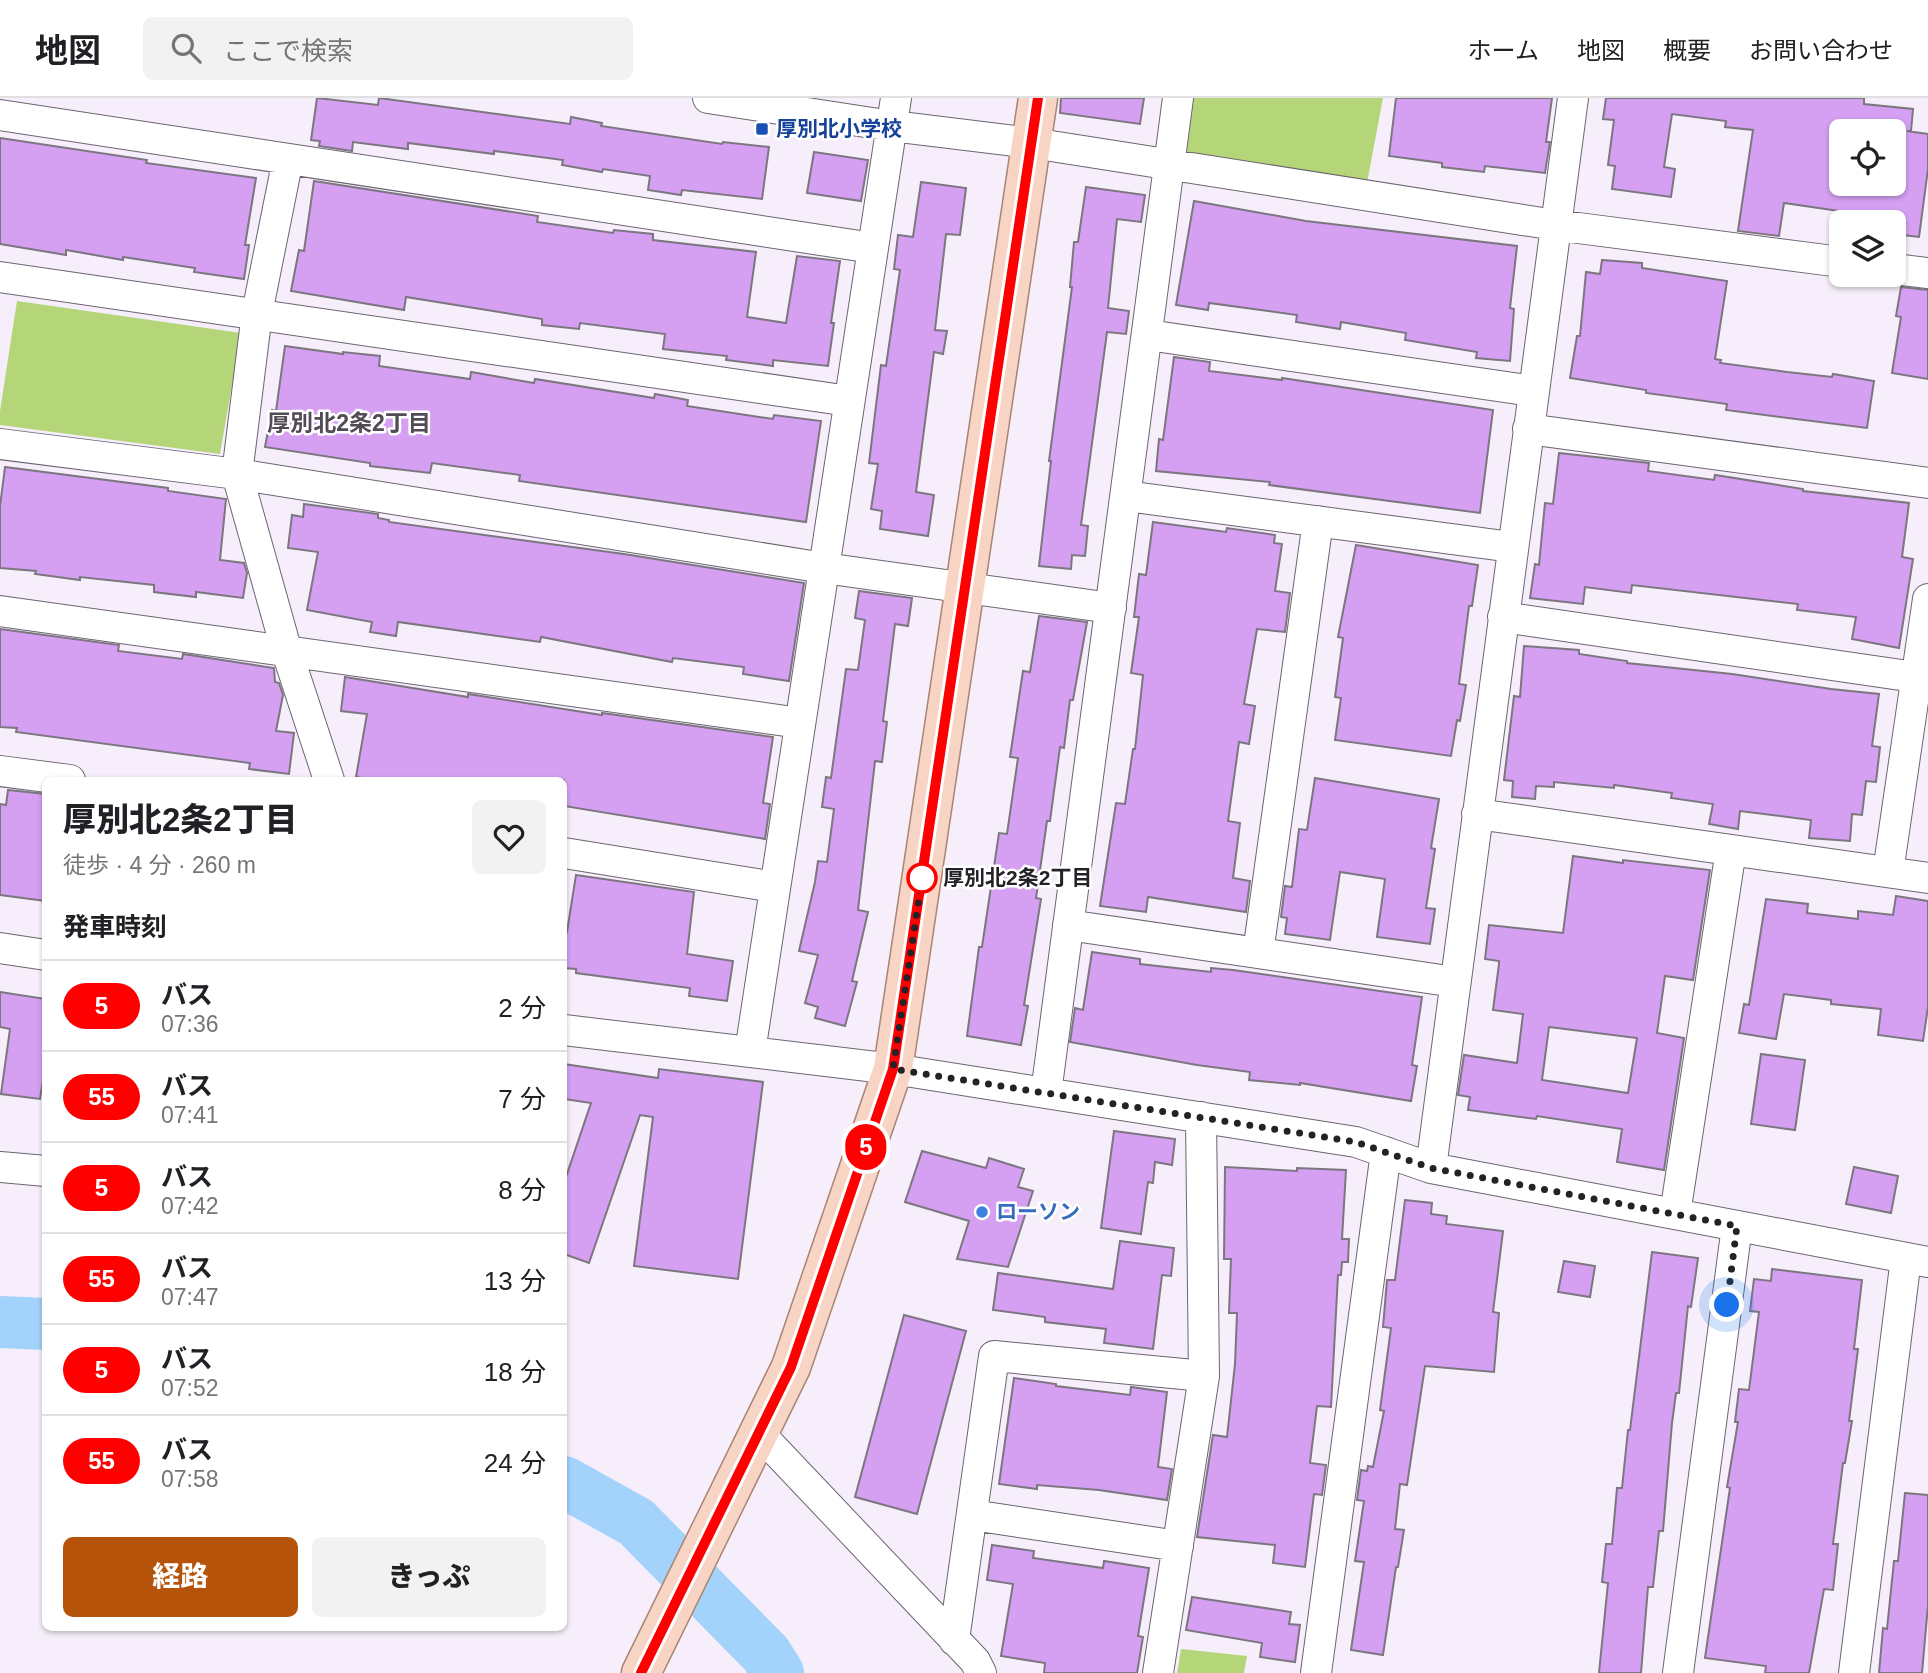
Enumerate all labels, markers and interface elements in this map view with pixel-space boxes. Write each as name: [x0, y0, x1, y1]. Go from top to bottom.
search box: [143, 17, 633, 80]
icon: search: [167, 29, 205, 67]
text: 地図: [35, 32, 101, 69]
text: ここで検索: [223, 36, 353, 66]
text: ホーム: [1468, 37, 1539, 64]
text: 地図: [1577, 37, 1625, 64]
text: 概要: [1663, 37, 1711, 64]
text: お問い合わせ: [1749, 37, 1893, 64]
place label: 厚別北小学校: [776, 117, 902, 140]
map controls: [1829, 119, 1906, 287]
button: locate: [1829, 119, 1906, 196]
marker: 厚別北小学校: [754, 121, 770, 137]
button: layers: [1829, 210, 1906, 287]
district label: 厚別北2条2丁目: [267, 410, 431, 436]
button: heart: [472, 800, 546, 874]
text: 厚別北2条2丁目: [63, 801, 298, 838]
text: 徒歩 · 4 分 · 260 m: [63, 852, 256, 878]
marker: 厚別北2条2丁目: [907, 863, 937, 893]
place label: 厚別北2条2丁目: [943, 866, 1092, 889]
text: 発車時刻: [63, 912, 167, 942]
text: バス: [161, 980, 213, 1010]
text: 5: [95, 992, 108, 1019]
text: 2 分: [498, 993, 546, 1023]
text: 07:36: [161, 1011, 219, 1037]
text: バス: [161, 1071, 213, 1101]
text: 55: [88, 1083, 115, 1110]
text: 7 分: [498, 1084, 546, 1114]
text: 07:41: [161, 1102, 219, 1128]
line badge: 5: [843, 1124, 889, 1170]
text: 5: [859, 1133, 873, 1160]
text: バス: [161, 1162, 213, 1192]
text: 5: [95, 1174, 108, 1201]
text: 8 分: [498, 1175, 546, 1205]
text: 07:42: [161, 1193, 219, 1219]
place label: ローソン: [996, 1200, 1080, 1223]
marker: ローソン: [974, 1204, 990, 1220]
text: バス: [161, 1253, 213, 1283]
text: 55: [88, 1265, 115, 1292]
text: 13 分: [484, 1266, 546, 1296]
text: 07:47: [161, 1284, 219, 1310]
your location: [1709, 1287, 1744, 1322]
text: バス: [161, 1344, 213, 1374]
text: 5: [95, 1356, 108, 1383]
text: 18 分: [484, 1357, 546, 1387]
text: 07:52: [161, 1375, 219, 1401]
text: バス: [161, 1435, 213, 1465]
text: 55: [88, 1447, 115, 1474]
text: 24 分: [484, 1448, 546, 1478]
text: 07:58: [161, 1466, 219, 1492]
button: 経路: [63, 1537, 298, 1617]
button: きっぷ: [312, 1537, 546, 1617]

